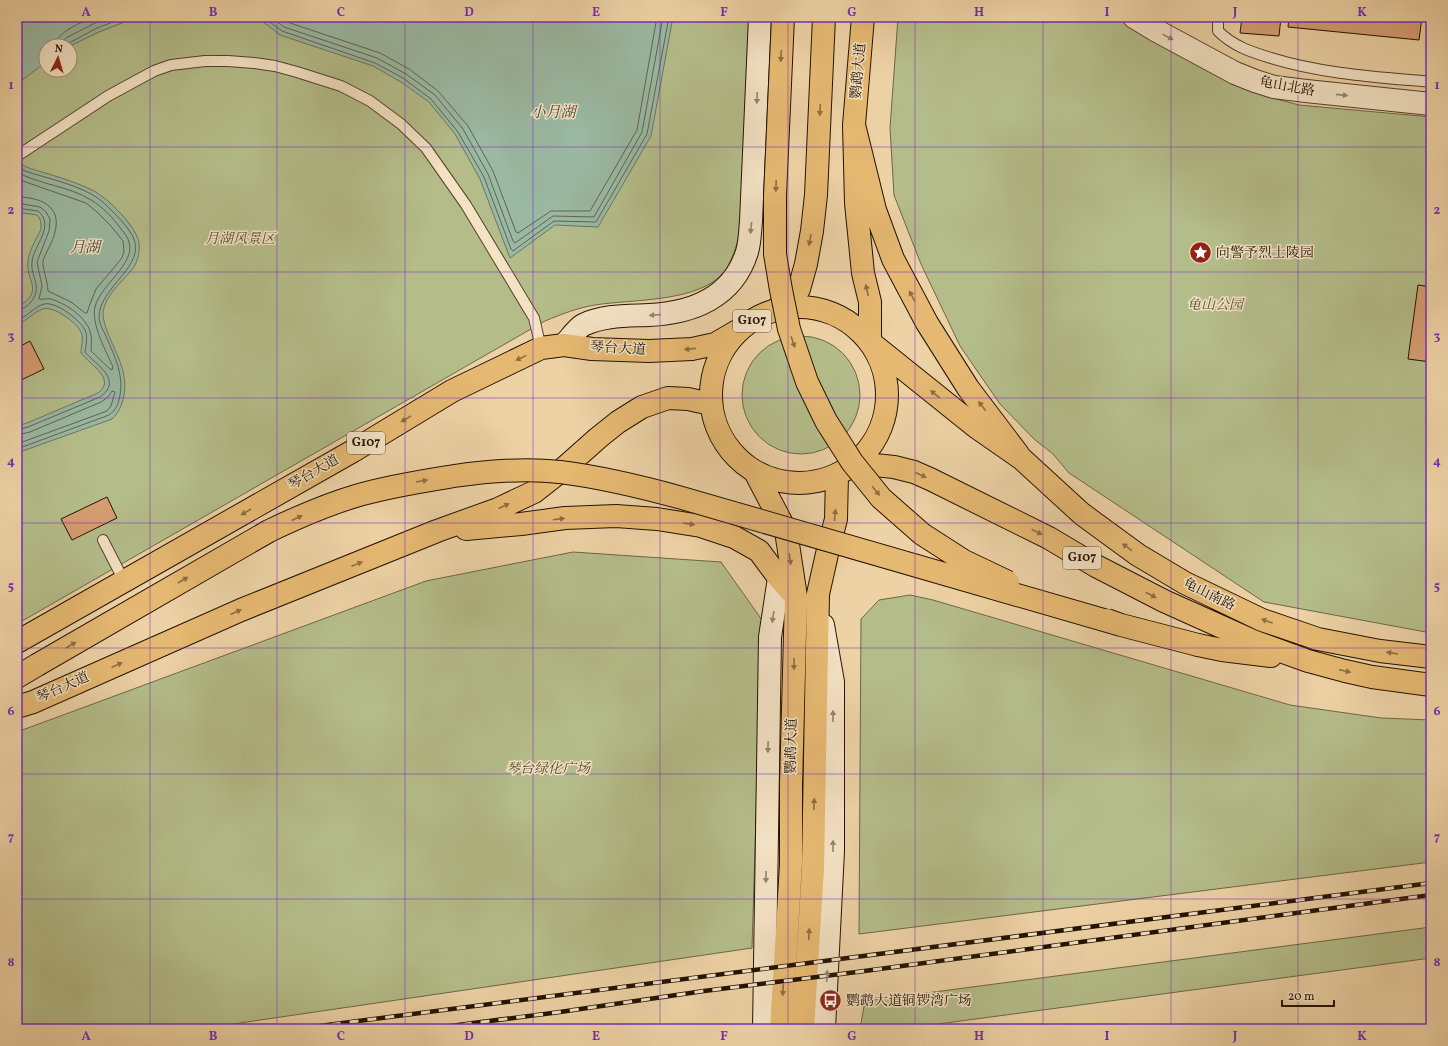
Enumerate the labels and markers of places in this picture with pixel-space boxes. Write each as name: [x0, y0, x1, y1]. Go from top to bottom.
place icon: 向警予烈士陵园: [1187, 240, 1213, 266]
place label: 向警予烈士陵园: [1216, 244, 1314, 263]
bus stop icon: 鹦鹉大道铜锣湾广场: [817, 988, 843, 1014]
place label: 鹦鹉大道铜锣湾广场: [846, 992, 972, 1011]

